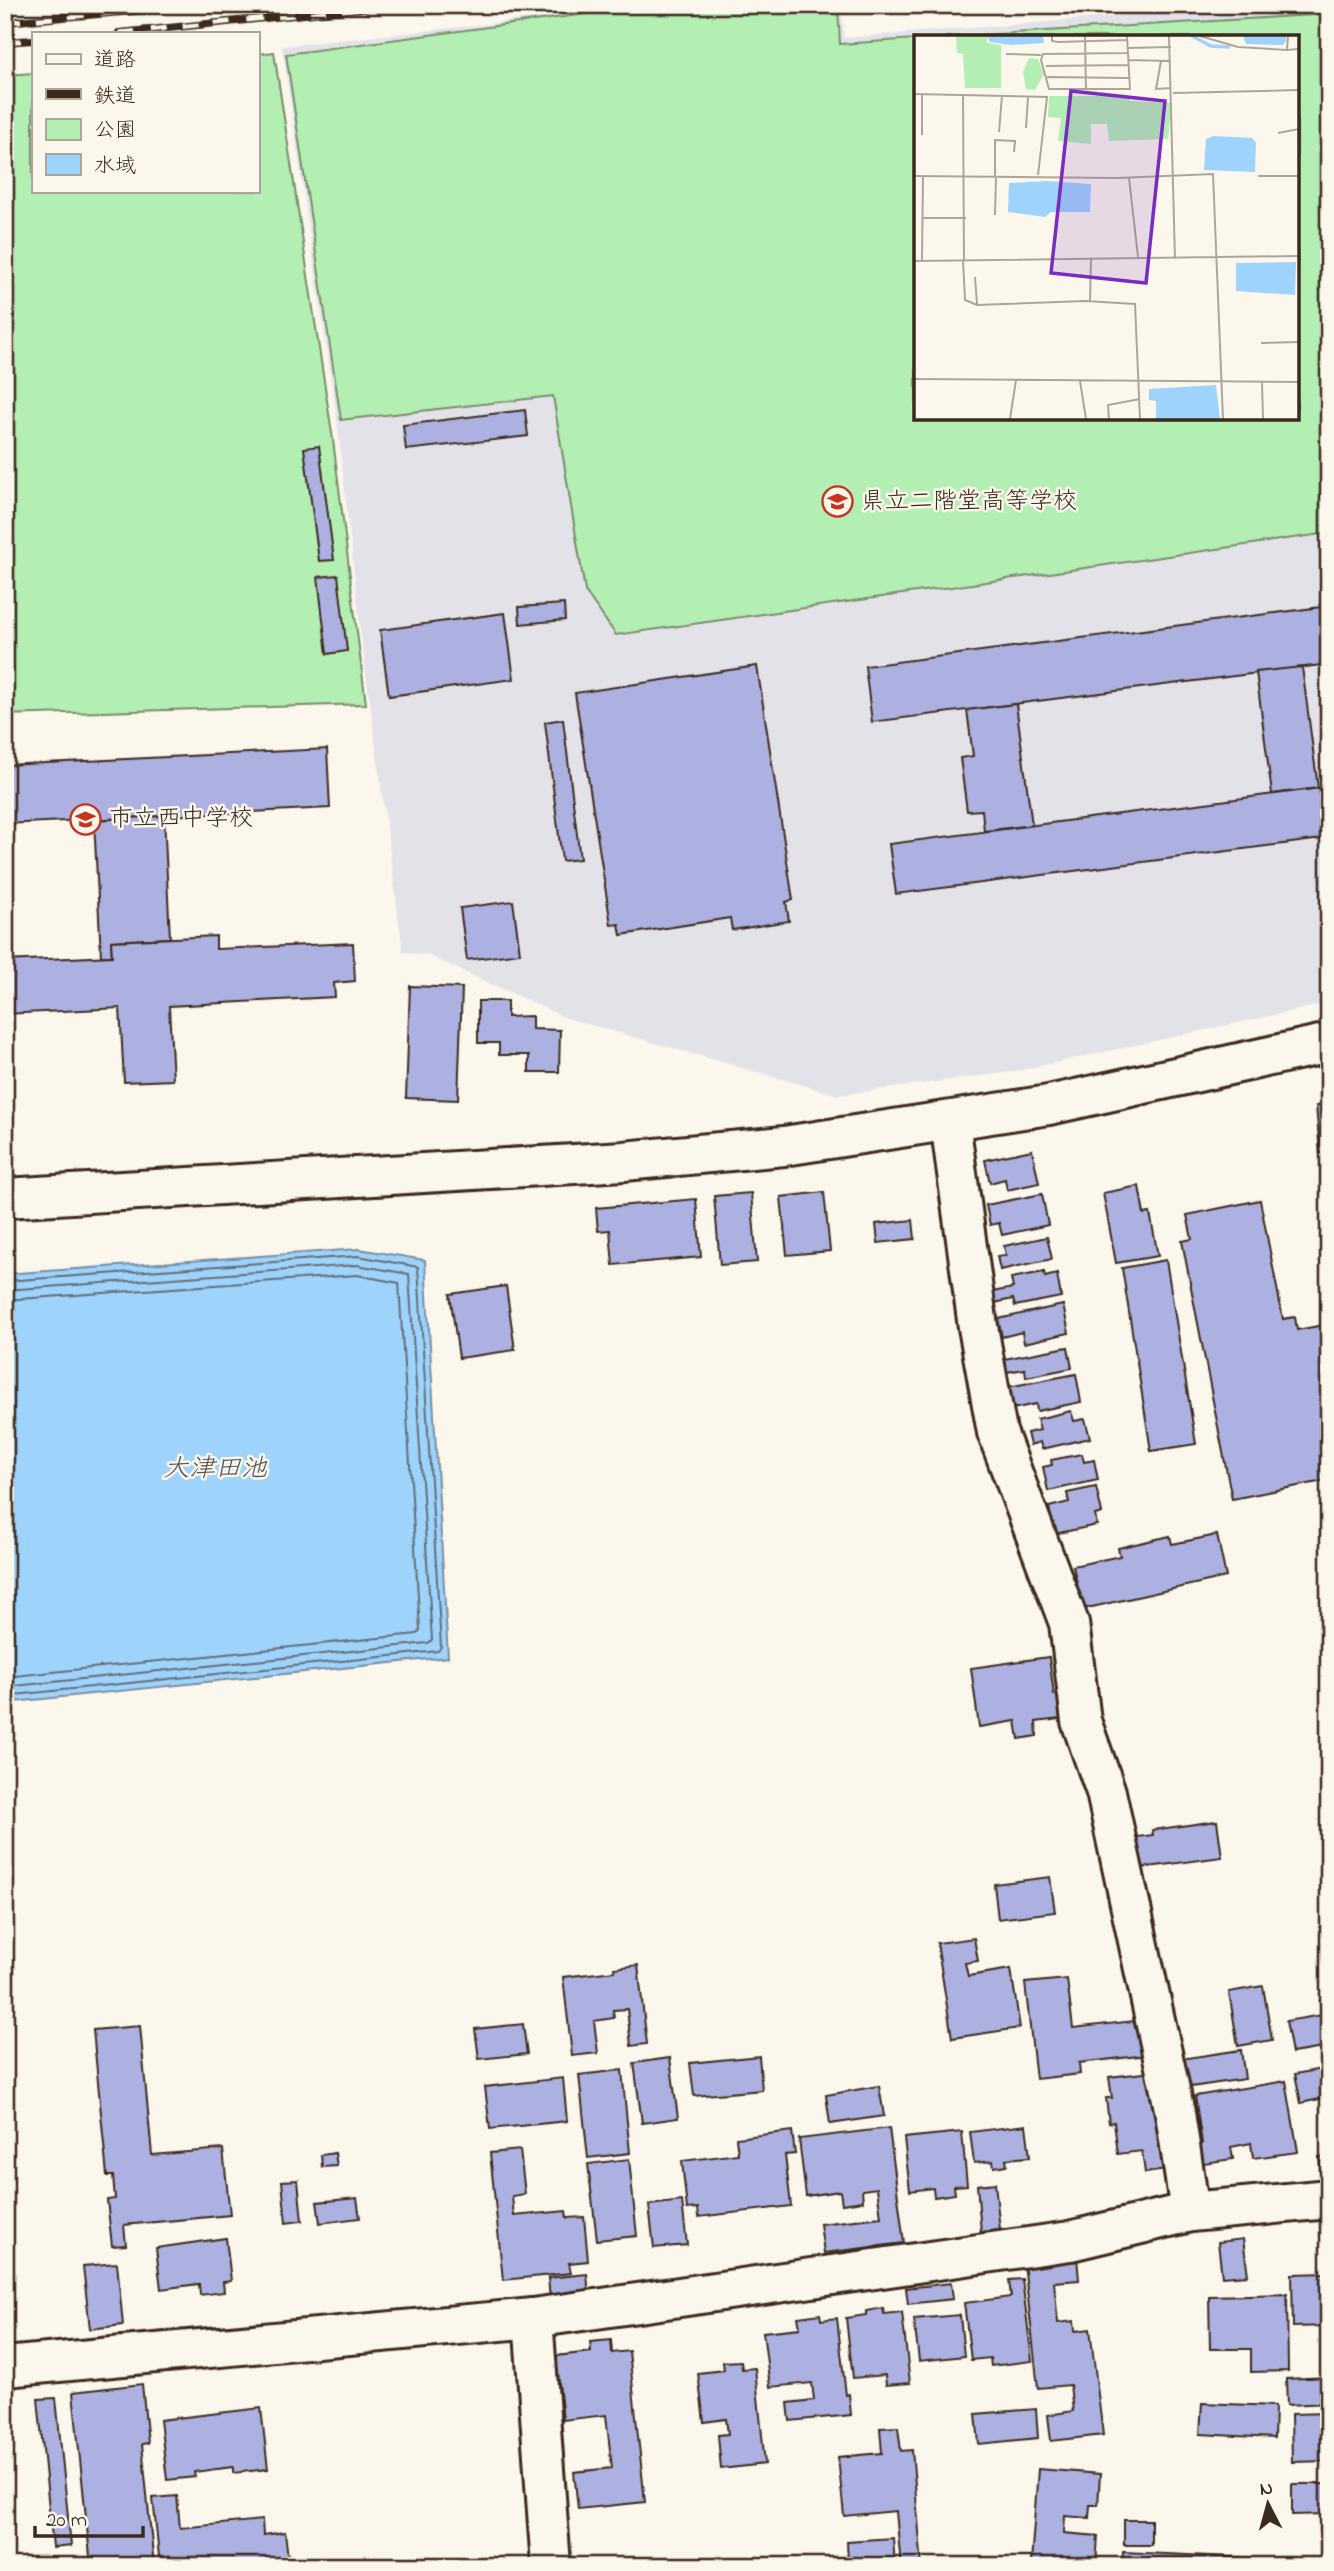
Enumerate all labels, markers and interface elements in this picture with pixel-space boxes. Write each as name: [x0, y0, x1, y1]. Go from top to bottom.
legend: [32, 32, 259, 192]
inset map: [914, 35, 1299, 420]
text: 道路: [94, 46, 136, 76]
text: 鉄道: [94, 82, 136, 112]
text: 公園: [94, 116, 136, 146]
text: 水域: [94, 152, 136, 182]
school or university icon: 県立二階堂高等学校: [821, 485, 855, 519]
place label: 県立二階堂高等学校: [861, 485, 1077, 520]
school or university icon: 市立西中学校: [69, 802, 103, 836]
place label: 市立西中学校: [109, 802, 253, 837]
water label: 大津田池: [163, 1451, 268, 1489]
north arrow: [1232, 2470, 1302, 2540]
text: N: [1259, 2475, 1274, 2504]
scale bar: [35, 2494, 144, 2538]
text: 20 m: [46, 2506, 87, 2536]

